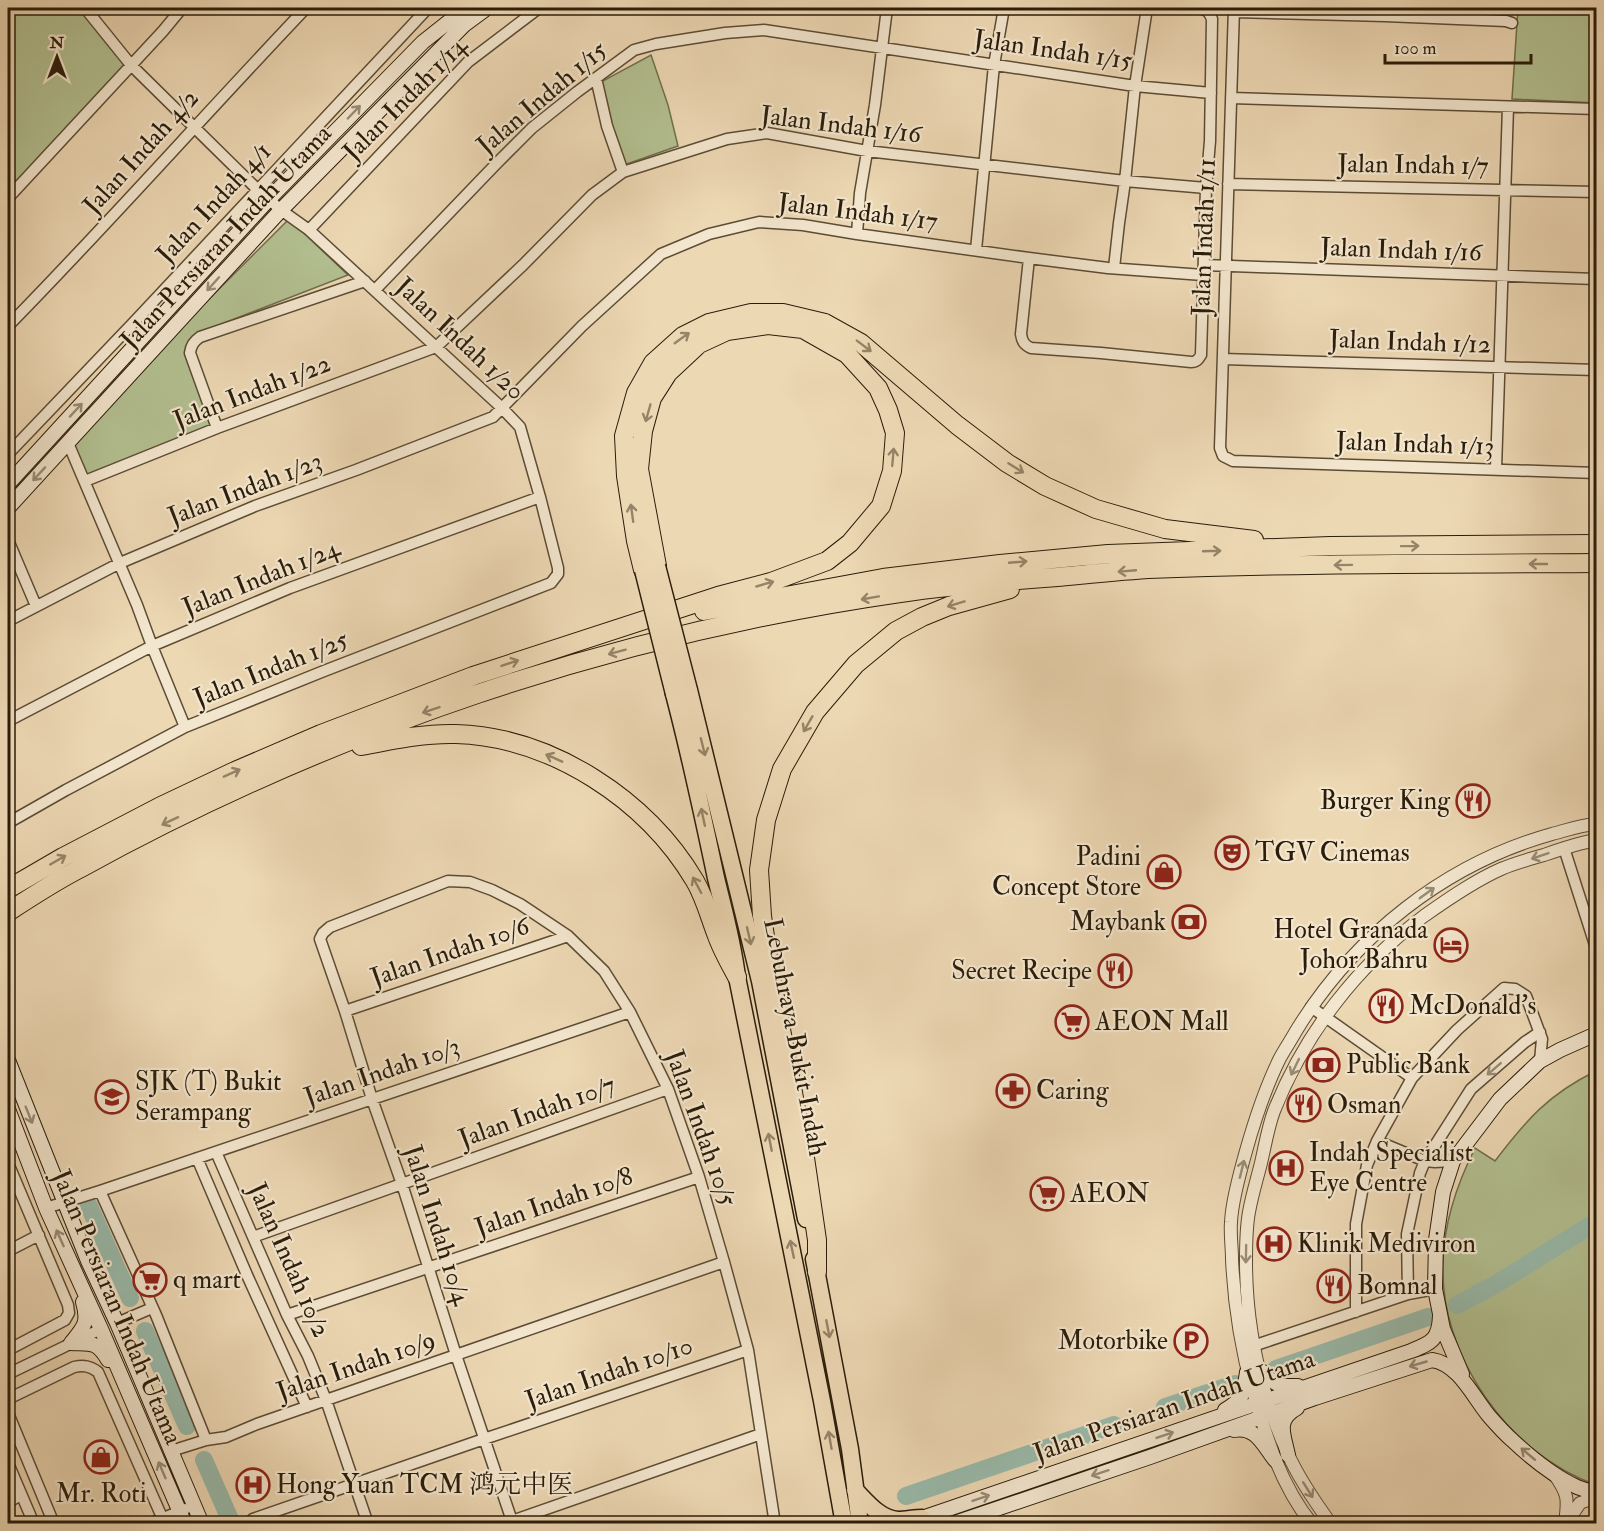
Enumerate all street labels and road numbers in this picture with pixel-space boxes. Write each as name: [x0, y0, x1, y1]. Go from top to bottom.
street label: Jalan Indah 1/15: [971, 23, 1135, 77]
street label: Jalan Indah 1/14: [335, 29, 475, 169]
street label: Jalan Indah 1/15: [470, 34, 614, 162]
street label: Jalan Indah 4/2: [76, 83, 206, 222]
street label: Jalan Indah 1/16: [758, 99, 925, 151]
street label: Jalan Persiaran Indah Utama: [113, 118, 339, 357]
street label: Jalan Indah 4/1: [149, 136, 278, 271]
street label: Jalan Indah 1/7: [1336, 148, 1489, 182]
street label: Jalan Indah 1/11: [1185, 158, 1223, 317]
street label: Jalan Indah 1/17: [775, 186, 940, 238]
street label: Jalan Indah 1/16: [1319, 231, 1484, 269]
street label: Jalan Indah 1/20: [388, 270, 532, 407]
street label: Jalan Indah 1/12: [1328, 323, 1491, 361]
street label: Jalan Indah 1/22: [168, 347, 335, 437]
street label: Jalan Indah 1/13: [1334, 425, 1495, 463]
street label: Jalan Indah 1/23: [162, 445, 327, 533]
street label: Jalan Indah 1/24: [177, 532, 345, 624]
street label: Jalan Indah 1/25: [188, 623, 353, 715]
street label: Jalan Indah 10/6: [366, 909, 535, 994]
street label: Lebuhraya Bukit Indah: [756, 915, 834, 1159]
street label: Jalan Indah 10/3: [299, 1030, 464, 1114]
street label: Jalan Indah 10/5: [658, 1045, 744, 1211]
street label: Jalan Indah 10/7: [453, 1069, 620, 1156]
street label: Jalan Indah 10/4: [396, 1140, 478, 1310]
street label: Jalan Indah 10/8: [470, 1160, 637, 1244]
street label: Jalan Persiaran Indah Utama: [44, 1164, 190, 1449]
street label: Jalan Indah 10/2: [240, 1177, 337, 1342]
street label: Jalan Indah 10/9: [271, 1324, 440, 1408]
street label: Jalan Indah 10/10: [520, 1329, 697, 1417]
street label: Jalan Persiaran Indah Utama: [1028, 1343, 1319, 1470]

